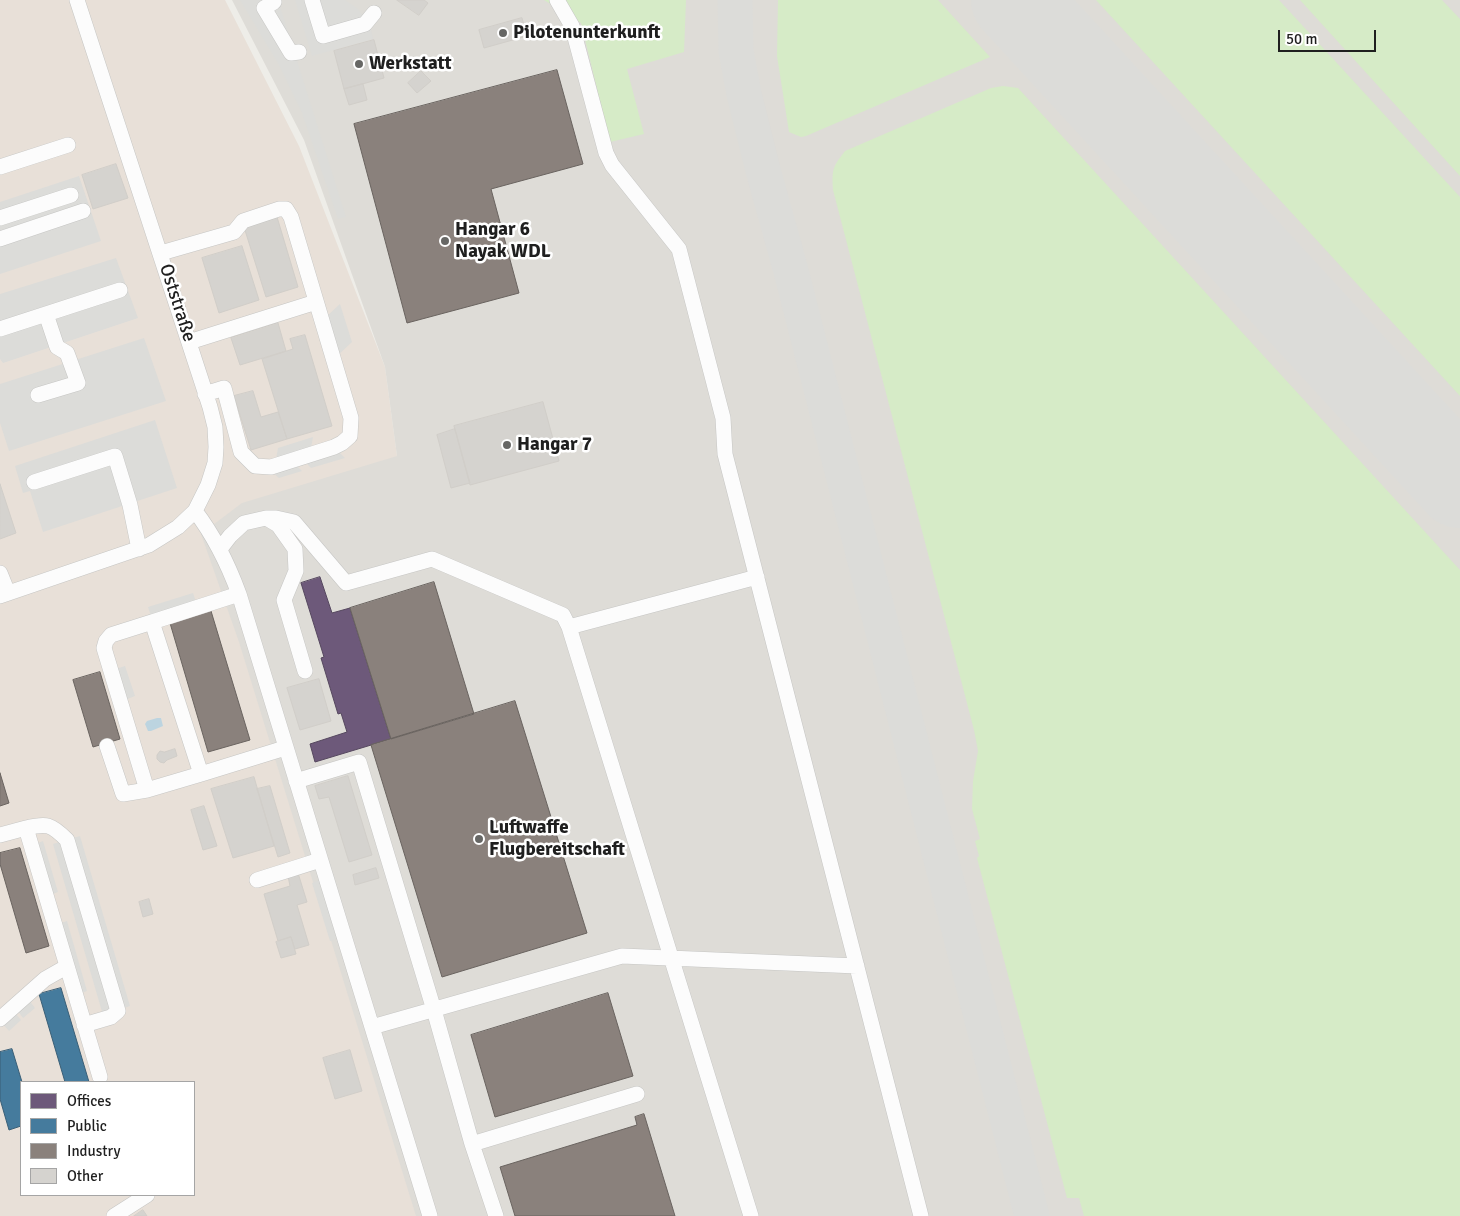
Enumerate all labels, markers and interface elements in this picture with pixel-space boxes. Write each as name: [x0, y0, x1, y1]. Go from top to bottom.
scale bar: [1280, 20, 1378, 52]
place label: Pilotenunterkunft: [513, 22, 661, 44]
marker: Pilotenunterkunft: [497, 27, 509, 39]
text: 50 m: [1286, 30, 1317, 48]
place label: Werkstatt: [369, 53, 452, 75]
marker: Werkstatt: [353, 58, 365, 70]
place label: Hangar 6 Nayak WDL: [455, 219, 551, 263]
marker: Hangar 6 Nayak WDL: [439, 235, 451, 247]
street label: Oststraße: [154, 261, 200, 345]
place label: Hangar 7: [517, 434, 592, 456]
marker: Hangar 7: [501, 439, 513, 451]
place label: Luftwaffe Flugbereitschaft: [489, 817, 625, 861]
marker: Luftwaffe Flugbereitschaft: [473, 833, 485, 845]
legend: [20, 1081, 195, 1196]
text: Offices: [67, 1092, 111, 1110]
text: Public: [67, 1117, 107, 1135]
text: Industry: [67, 1142, 120, 1160]
text: Other: [67, 1167, 103, 1185]

